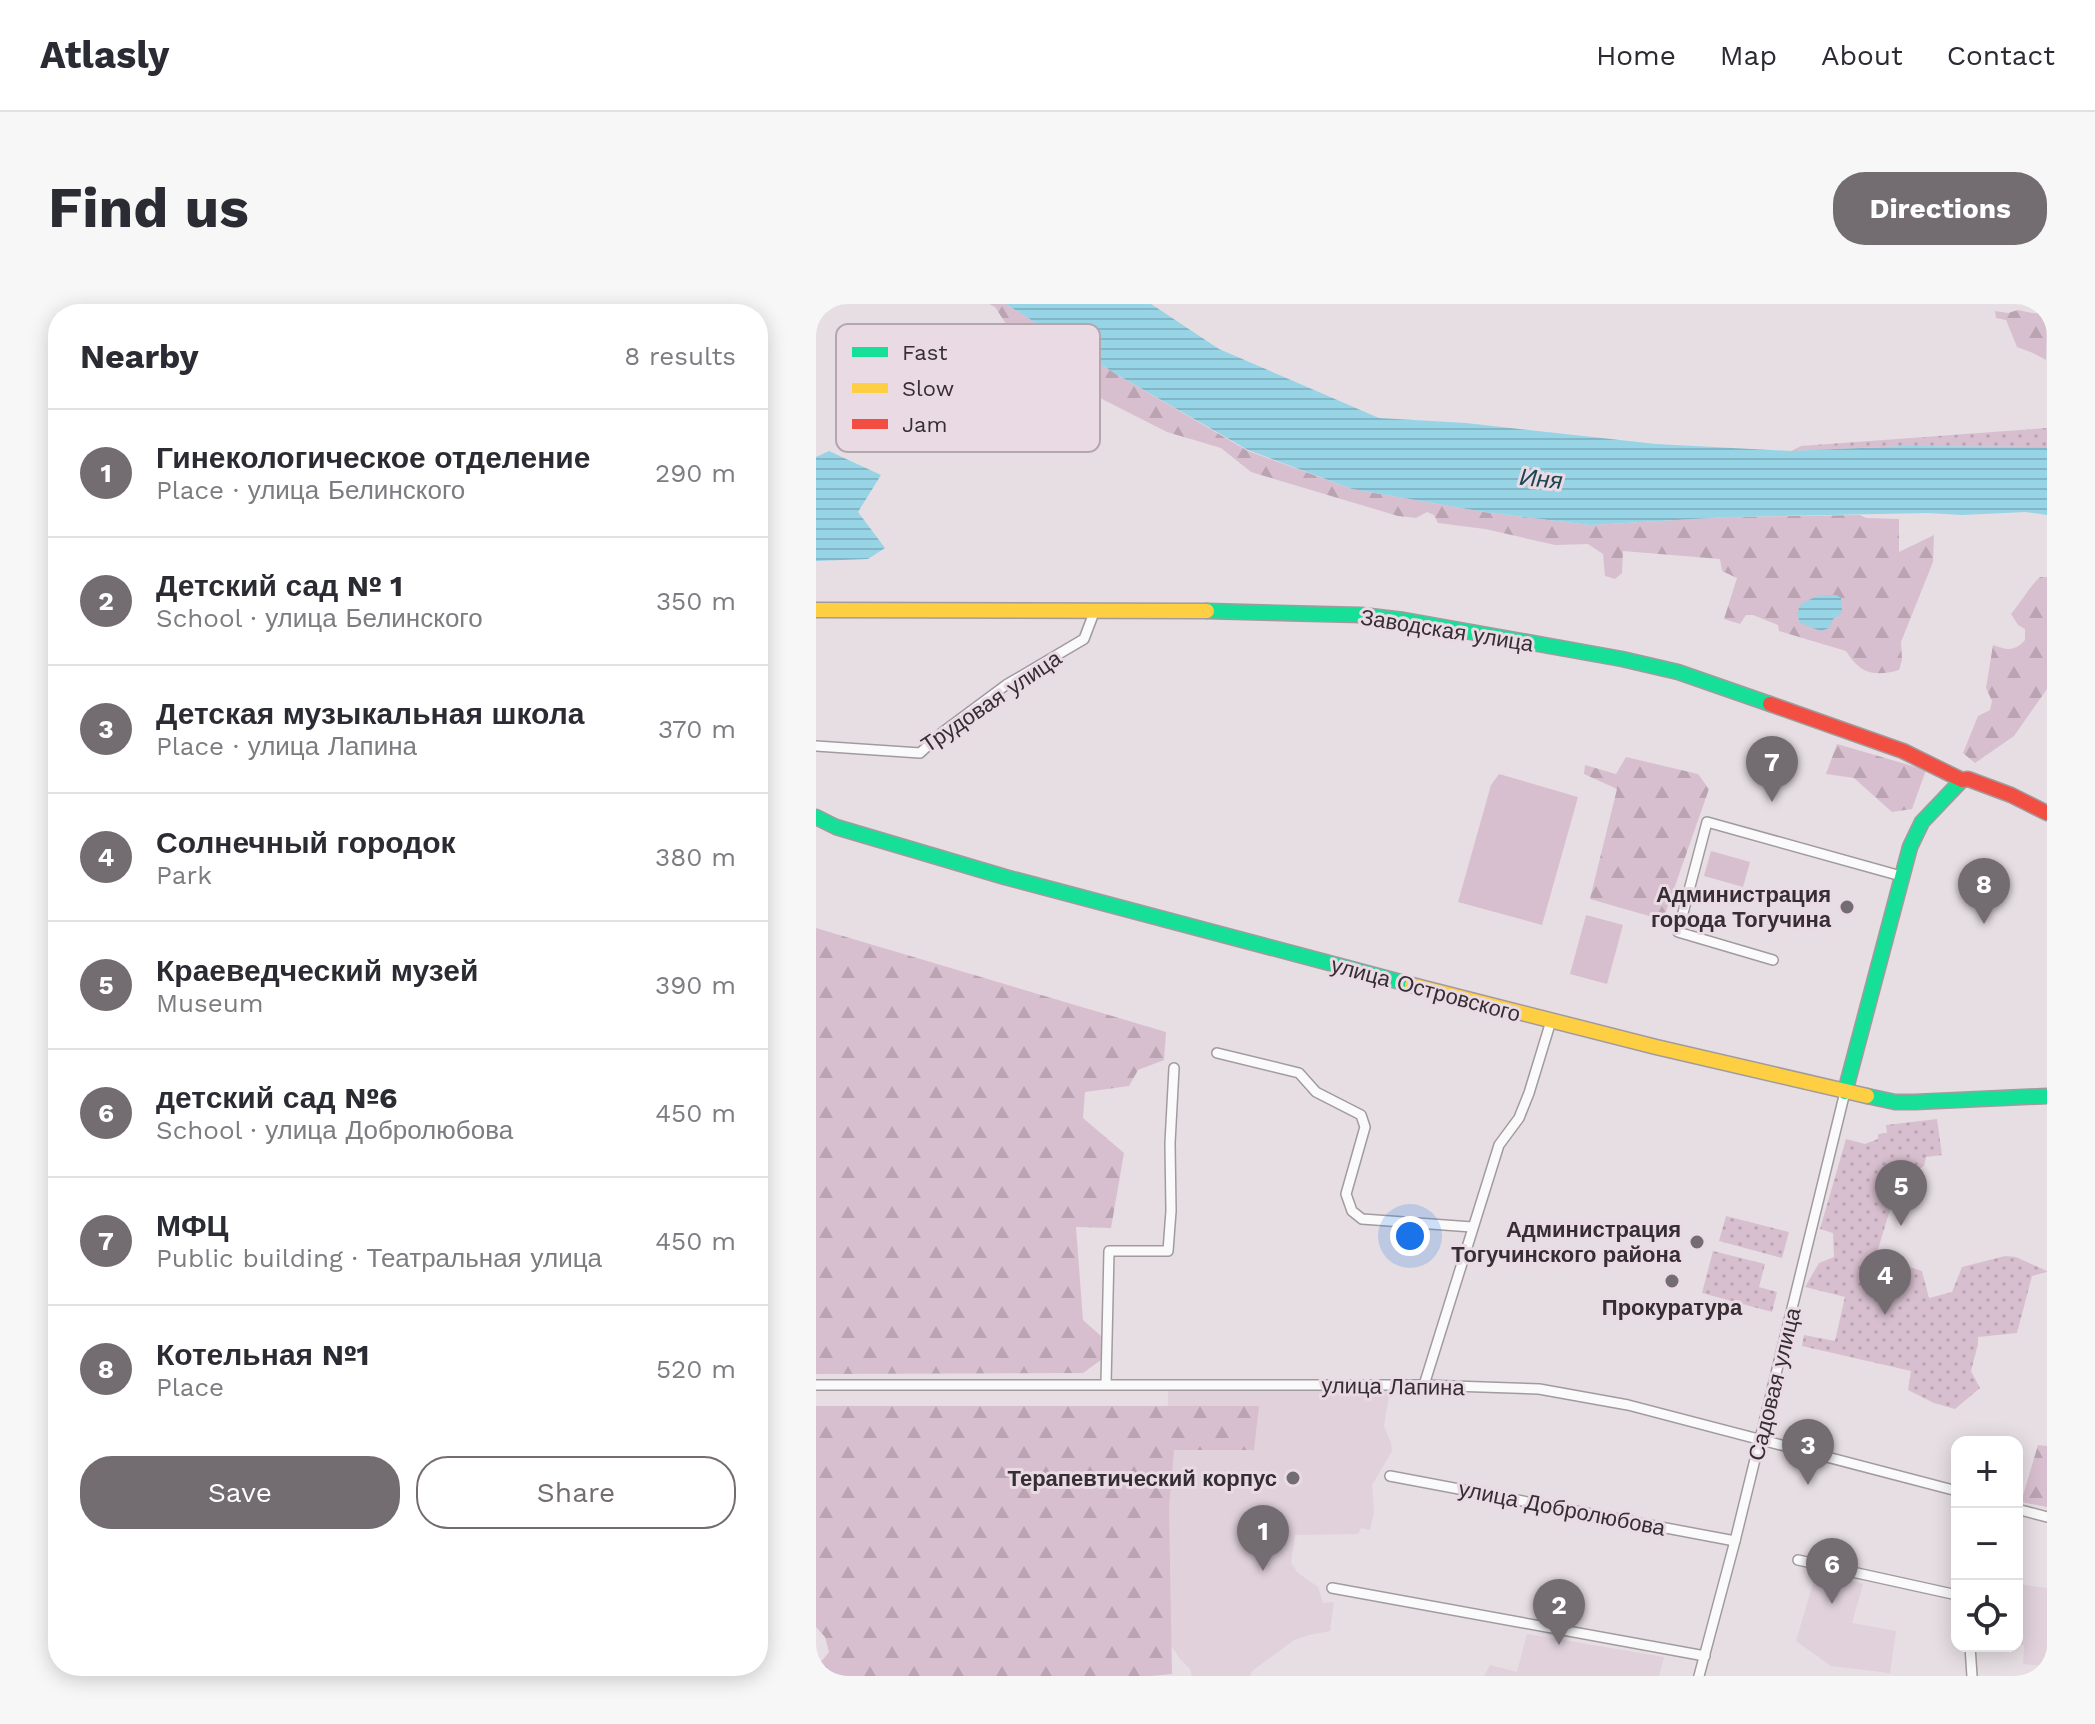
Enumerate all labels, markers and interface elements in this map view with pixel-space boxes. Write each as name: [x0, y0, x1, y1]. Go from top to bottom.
text: Atlasly: [40, 33, 170, 77]
text: Home: [1596, 39, 1676, 72]
text: Map: [1720, 39, 1777, 72]
text: About: [1821, 39, 1903, 72]
text: Contact: [1947, 39, 2055, 72]
button: Directions: [1833, 172, 2047, 245]
text: Find us: [48, 175, 249, 241]
legend: [836, 324, 1100, 452]
text: Nearby: [80, 336, 199, 376]
text: Fast: [902, 340, 948, 365]
text: 8 results: [624, 341, 736, 371]
text: Slow: [902, 376, 954, 401]
text: Jam: [902, 412, 947, 437]
text: Гинекологическое отделение: [156, 440, 590, 475]
text: 1: [100, 458, 112, 488]
text: 290 m: [655, 458, 736, 488]
water label: Иня: [1518, 463, 1564, 495]
text: Place · улица Белинского: [156, 475, 465, 505]
text: Детский сад № 1: [156, 568, 403, 603]
text: 2: [98, 586, 114, 616]
text: 350 m: [656, 586, 736, 616]
text: School · улица Белинского: [156, 603, 483, 633]
street label: Заводская улица: [1359, 604, 1536, 657]
street label: Трудовая улица: [917, 645, 1067, 757]
text: Детская музыкальная школа: [156, 696, 584, 731]
text: 3: [98, 714, 114, 744]
text: 370 m: [658, 714, 736, 744]
text: Place · улица Лапина: [156, 731, 417, 761]
pin: 7: [1746, 736, 1798, 802]
text: Солнечный городок: [156, 825, 456, 860]
text: 4: [98, 842, 114, 872]
text: 380 m: [655, 842, 736, 872]
pin: 8: [1958, 858, 2010, 924]
text: Park: [156, 860, 212, 890]
place label: Администрация города Тогучина: [1651, 882, 1832, 932]
marker: Администрация города Тогучина: [1838, 898, 1856, 916]
street label: улица Островского: [1328, 952, 1523, 1027]
text: Краеведческий музей: [156, 953, 478, 988]
text: 5: [98, 970, 114, 1000]
text: 390 m: [655, 970, 736, 1000]
text: Museum: [156, 988, 264, 1018]
text: детский сад №6: [156, 1080, 398, 1115]
text: 6: [98, 1098, 114, 1128]
text: 450 m: [655, 1098, 736, 1128]
text: School · улица Добролюбова: [156, 1115, 513, 1145]
pin: 5: [1875, 1160, 1927, 1226]
text: МФЦ: [156, 1208, 229, 1243]
your location: [1390, 1216, 1430, 1256]
place label: Администрация Тогучинского района: [1451, 1217, 1682, 1267]
text: 7: [98, 1226, 114, 1256]
text: 450 m: [655, 1226, 736, 1256]
marker: Администрация Тогучинского района: [1688, 1233, 1706, 1251]
text: Public building · Театральная улица: [156, 1243, 602, 1273]
pin: 4: [1859, 1249, 1911, 1315]
marker: Прокуратура: [1663, 1272, 1681, 1290]
place label: Прокуратура: [1602, 1295, 1743, 1320]
street label: Садовая улица: [1743, 1304, 1806, 1463]
text: Котельная №1: [156, 1337, 370, 1372]
text: 8: [98, 1354, 114, 1384]
text: 520 m: [656, 1354, 736, 1384]
text: Place: [156, 1372, 224, 1402]
street label: улица Лапина: [1321, 1373, 1466, 1400]
pin: 3: [1782, 1419, 1834, 1485]
map controls: [1951, 1436, 2023, 1652]
button: +: [1951, 1436, 2023, 1508]
button: Save: [80, 1456, 400, 1529]
button: Share: [416, 1456, 736, 1529]
place label: Терапевтический корпус: [1008, 1466, 1277, 1491]
marker: Терапевтический корпус: [1284, 1469, 1302, 1487]
street label: улица Добролюбова: [1457, 1476, 1668, 1541]
pin: 1: [1237, 1505, 1289, 1571]
button: −: [1951, 1508, 2023, 1580]
pin: 6: [1806, 1538, 1858, 1604]
pin: 2: [1533, 1579, 1585, 1645]
button: locate: [1951, 1580, 2023, 1652]

